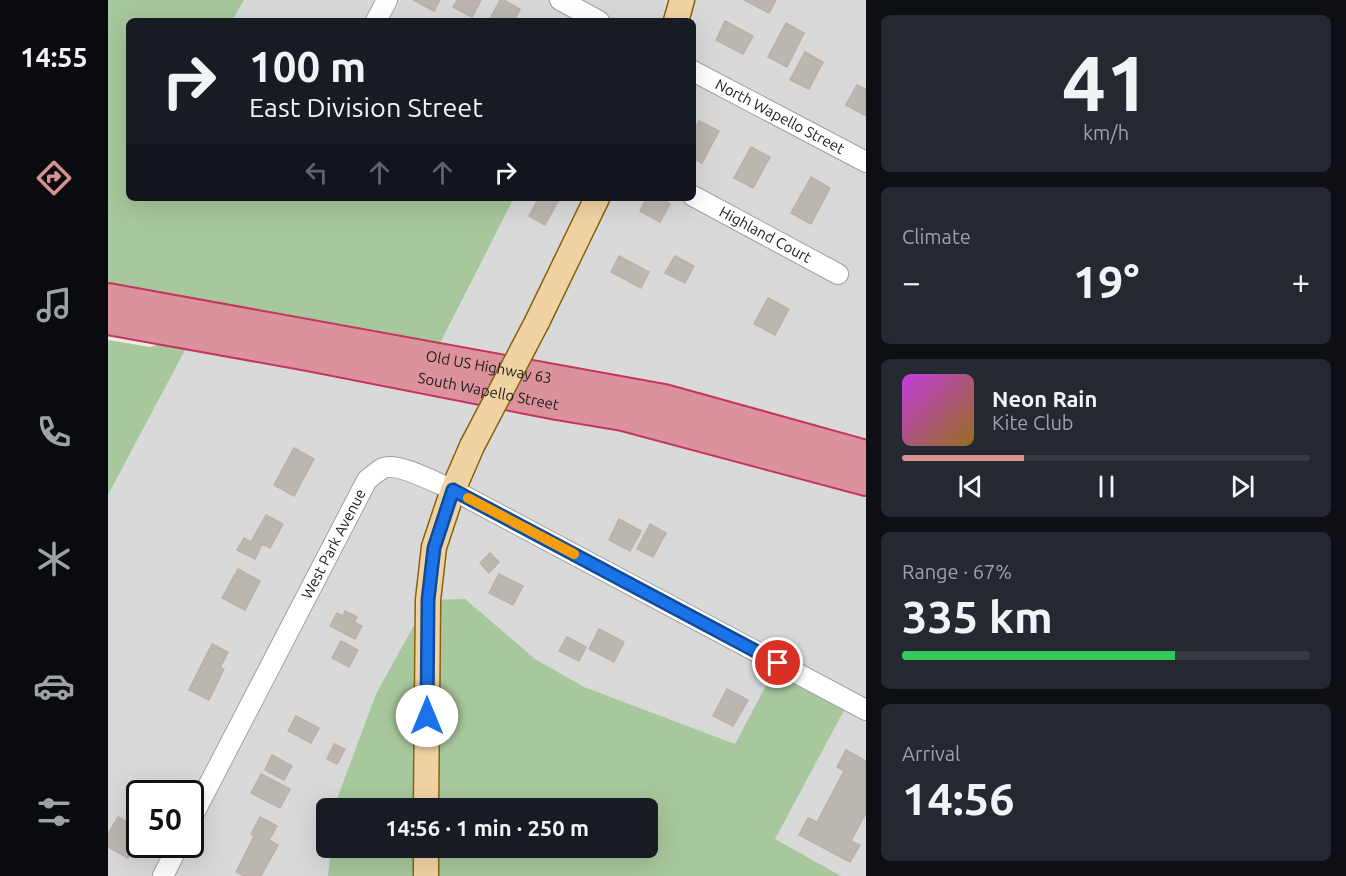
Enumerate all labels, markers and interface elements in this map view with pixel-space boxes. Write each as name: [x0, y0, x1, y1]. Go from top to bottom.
text: 41: [1062, 38, 1150, 126]
text: 14:55: [20, 42, 88, 72]
icon: right: [150, 42, 228, 120]
text: 100 m: [249, 43, 366, 90]
street label: North Wapello Street: [713, 75, 847, 157]
text: East Division Street: [249, 92, 483, 122]
text: km/h: [1083, 121, 1129, 144]
icon: left: [300, 156, 333, 189]
icon: ahead: [363, 156, 396, 189]
icon: ahead: [426, 156, 459, 189]
icon: right: [489, 156, 522, 189]
icon: directions: [33, 157, 75, 199]
street label: Highland Court: [717, 203, 814, 266]
text: Climate: [902, 225, 971, 248]
text: 19°: [1073, 256, 1139, 307]
text: −: [902, 263, 921, 300]
text: +: [1291, 263, 1310, 300]
icon: music: [33, 284, 75, 326]
street label: Old US Highway 63: [425, 347, 553, 386]
street label: South Wapello Street: [416, 369, 561, 413]
text: Neon Rain: [992, 386, 1097, 411]
icon: phone: [33, 411, 75, 453]
text: Kite Club: [992, 411, 1074, 434]
icon: previous: [954, 470, 987, 503]
icon: pause: [1090, 470, 1123, 503]
icon: next: [1226, 470, 1259, 503]
street label: West Park Avenue: [298, 486, 369, 602]
icon: climate: [33, 538, 75, 580]
text: Range · 67%: [902, 560, 1012, 583]
text: 335 km: [902, 591, 1053, 642]
pin: [752, 637, 803, 688]
icon: arrive: [761, 646, 794, 679]
icon: car: [33, 665, 75, 707]
position arrow: [395, 684, 459, 748]
text: Arrival: [902, 742, 960, 765]
text: 14:56: [902, 773, 1015, 824]
speed limit sign: 50: [126, 780, 204, 858]
icon: filters: [33, 791, 75, 833]
text: 14:56 · 1 min · 250 m: [385, 815, 589, 840]

